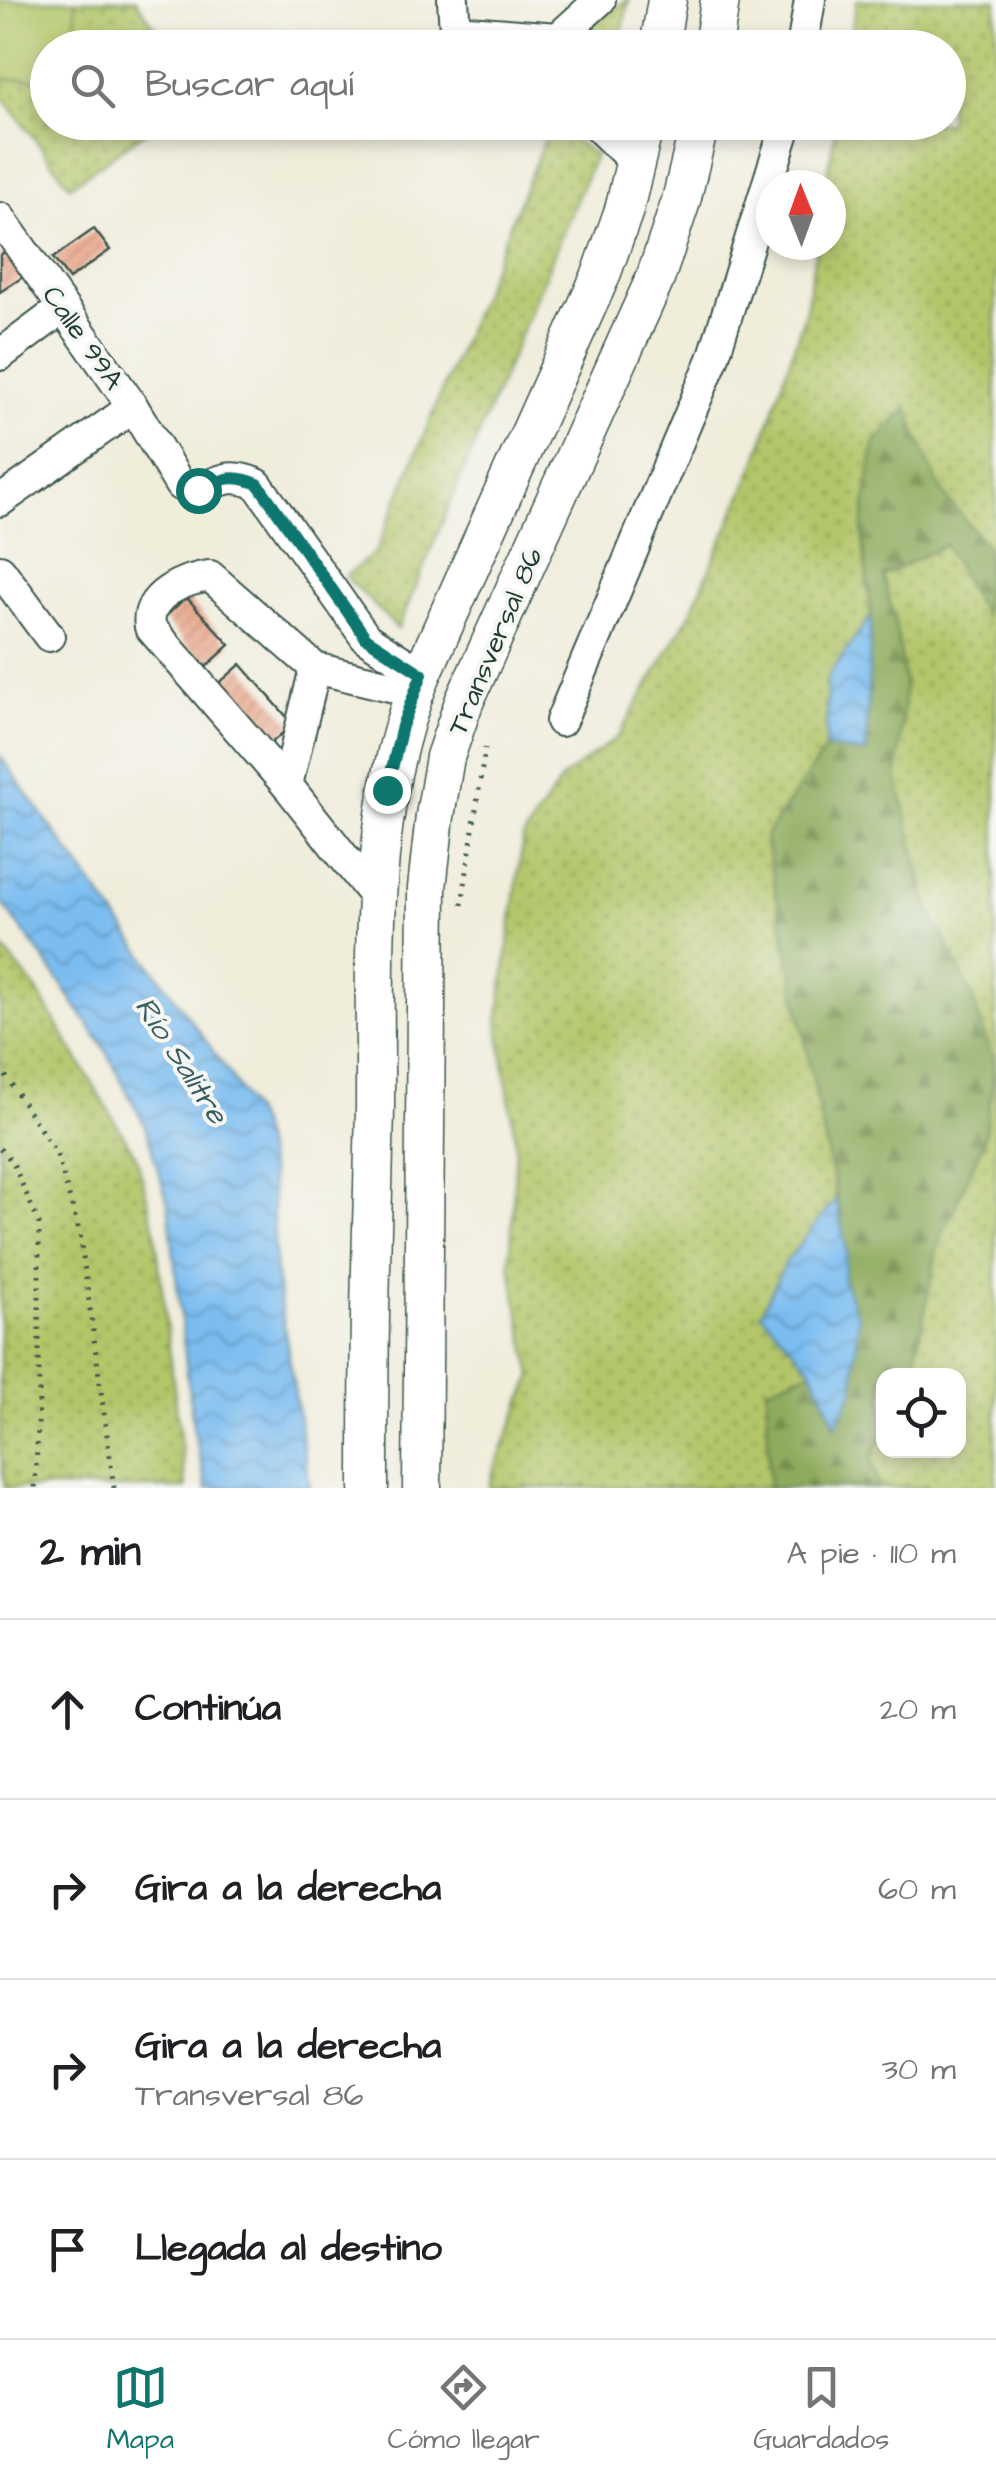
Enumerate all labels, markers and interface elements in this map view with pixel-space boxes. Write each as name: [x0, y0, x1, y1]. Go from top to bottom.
search box: [30, 30, 966, 140]
icon: search: [65, 58, 120, 113]
text: Buscar aquí: [145, 59, 354, 111]
north arrow: [756, 170, 846, 260]
street label: Calle 99A: [33, 278, 133, 398]
route start: [176, 468, 222, 514]
street label: Transversal 86: [438, 542, 552, 741]
route end: [365, 768, 411, 814]
water label: Río Salitre: [124, 989, 239, 1134]
map controls: [876, 1368, 966, 1458]
button: locate: [876, 1368, 966, 1458]
text: 2 min: [40, 1524, 141, 1582]
text: A pie · 110 m: [787, 1531, 956, 1576]
icon: ahead: [40, 1682, 95, 1737]
text: Continúa: [135, 1683, 281, 1735]
text: 20 m: [880, 1687, 956, 1732]
icon: right: [40, 1862, 95, 1917]
text: Gira a la derecha: [135, 1863, 441, 1915]
text: 60 m: [878, 1867, 956, 1912]
text: Gira a la derecha: [135, 2021, 441, 2073]
icon: right: [40, 2042, 95, 2097]
text: 30 m: [882, 2047, 956, 2092]
text: Transversal 86: [135, 2073, 364, 2118]
icon: arrive: [40, 2222, 95, 2277]
text: Llegada al destino: [135, 2223, 442, 2275]
tab: Mapa: [107, 2360, 174, 2459]
tab: Cómo llegar: [387, 2360, 540, 2459]
tab: Guardados: [753, 2360, 889, 2459]

